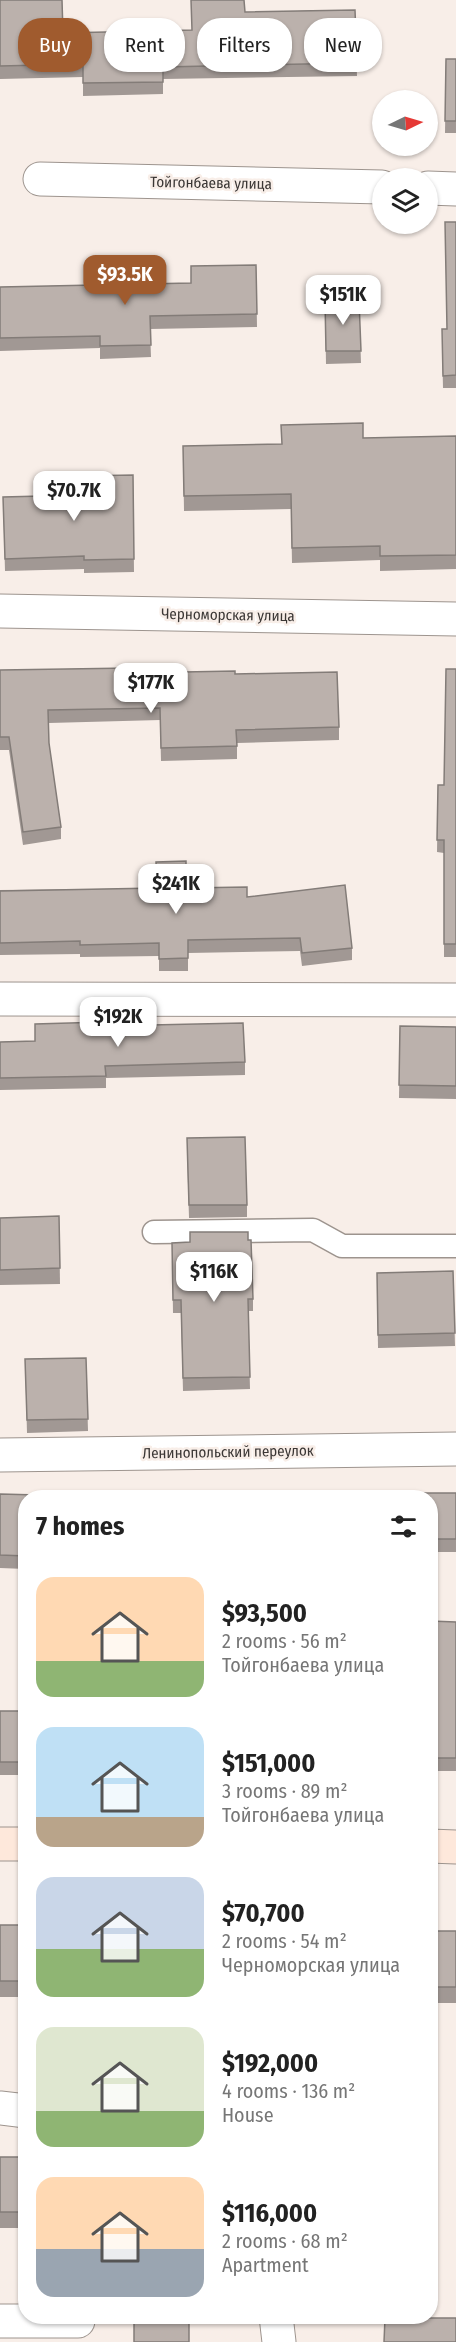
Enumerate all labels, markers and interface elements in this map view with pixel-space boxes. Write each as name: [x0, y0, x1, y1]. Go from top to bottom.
chip: Buy: [18, 18, 92, 72]
chip: Rent: [104, 18, 185, 72]
chip: Filters: [197, 18, 292, 72]
chip: New: [304, 18, 382, 72]
north arrow: [372, 90, 438, 156]
map controls: [372, 90, 438, 234]
button: layers: [372, 168, 438, 234]
street label: Тойгонбаева улица: [150, 173, 272, 193]
pin: $93.5K: [76, 255, 174, 306]
text: $93.5K: [97, 262, 153, 286]
pin: $151K: [301, 275, 385, 326]
text: $151K: [320, 282, 366, 306]
pin: $70.7K: [25, 471, 123, 522]
text: $70.7K: [47, 478, 101, 502]
street label: Черноморская улица: [161, 605, 295, 625]
pin: $177K: [109, 663, 193, 714]
text: $177K: [128, 670, 174, 694]
pin: $241K: [134, 864, 218, 915]
text: $241K: [152, 871, 200, 895]
pin: $192K: [76, 997, 160, 1048]
text: $192K: [94, 1004, 142, 1028]
pin: $116K: [172, 1252, 256, 1303]
text: $116K: [190, 1259, 238, 1283]
street label: Ленинопольский переулок: [142, 1442, 314, 1462]
icon: filters: [387, 1510, 420, 1543]
text: 7 homes: [36, 1511, 124, 1542]
text: $93,500: [222, 1598, 307, 1629]
icon: home: [84, 1601, 156, 1673]
text: 2 rooms · 56 m²: [222, 1629, 347, 1653]
text: Тойгонбаева улица: [222, 1653, 384, 1677]
text: $151,000: [222, 1748, 315, 1779]
icon: home: [84, 1751, 156, 1823]
text: 3 rooms · 89 m²: [222, 1779, 347, 1803]
text: Тойгонбаева улица: [222, 1803, 384, 1827]
text: $70,700: [222, 1898, 305, 1929]
icon: home: [84, 1901, 156, 1973]
text: 2 rooms · 54 m²: [222, 1929, 347, 1953]
text: Черноморская улица: [222, 1953, 400, 1977]
text: $192,000: [222, 2048, 318, 2079]
icon: home: [84, 2051, 156, 2123]
text: 4 rooms · 136 m²: [222, 2079, 355, 2103]
text: House: [222, 2103, 274, 2127]
text: $116,000: [222, 2198, 317, 2229]
icon: home: [84, 2201, 156, 2273]
text: 2 rooms · 68 m²: [222, 2229, 348, 2253]
text: Apartment: [222, 2253, 309, 2277]

